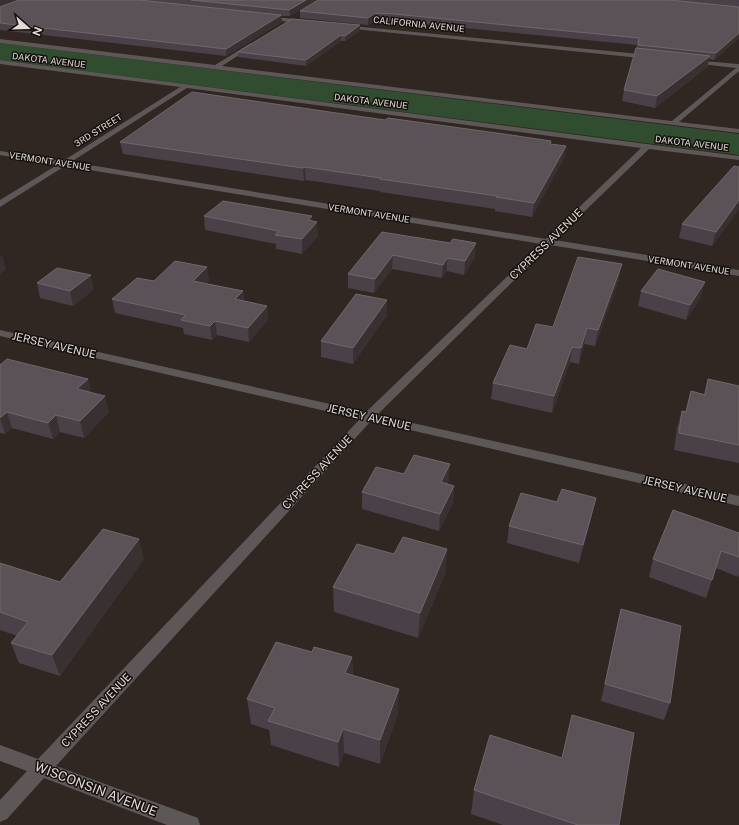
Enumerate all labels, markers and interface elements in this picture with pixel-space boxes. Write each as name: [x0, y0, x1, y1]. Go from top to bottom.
north arrow: [8, 8, 48, 48]
street label: CALIFORNIA AVENUE: [373, 14, 466, 34]
text: N: [30, 25, 45, 38]
street label: DAKOTA AVENUE: [12, 50, 87, 70]
street label: DAKOTA AVENUE: [334, 91, 409, 111]
street label: 3RD STREET: [72, 111, 124, 149]
street label: DAKOTA AVENUE: [655, 133, 730, 153]
street label: VERMONT AVENUE: [8, 149, 92, 173]
street label: VERMONT AVENUE: [327, 201, 411, 225]
street label: CYPRESS AVENUE: [507, 206, 585, 282]
street label: VERMONT AVENUE: [647, 253, 731, 277]
street label: JERSEY AVENUE: [11, 330, 97, 361]
street label: JERSEY AVENUE: [326, 402, 412, 433]
street label: CYPRESS AVENUE: [280, 433, 354, 511]
street label: JERSEY AVENUE: [642, 474, 728, 505]
street label: CYPRESS AVENUE: [59, 671, 133, 749]
street label: WISCONSIN AVENUE: [33, 759, 159, 819]

